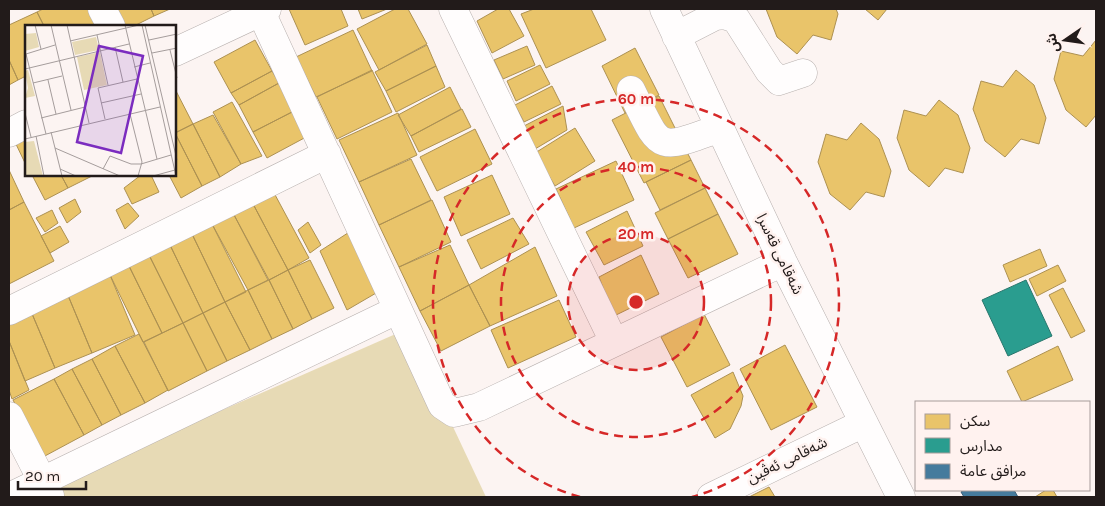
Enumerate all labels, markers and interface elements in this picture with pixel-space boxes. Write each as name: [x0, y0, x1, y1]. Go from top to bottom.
north arrow: [1040, 15, 1090, 65]
inset map: [25, 25, 176, 176]
text: ش: [1042, 32, 1063, 54]
text: 60 m: [618, 90, 654, 108]
text: 40 m: [618, 158, 654, 176]
street label: شەقامی قەسرا: [753, 211, 807, 297]
text: 20 m: [618, 225, 654, 243]
centre of rings: [627, 293, 645, 311]
legend: [915, 401, 1090, 491]
text: سكن: [960, 412, 991, 430]
street label: شەقامی ئەڤین: [744, 433, 830, 487]
text: مدارس: [960, 437, 1003, 455]
scale bar: [18, 458, 85, 490]
text: مرافق عامة: [960, 462, 1026, 481]
text: 20 m: [25, 467, 60, 485]

